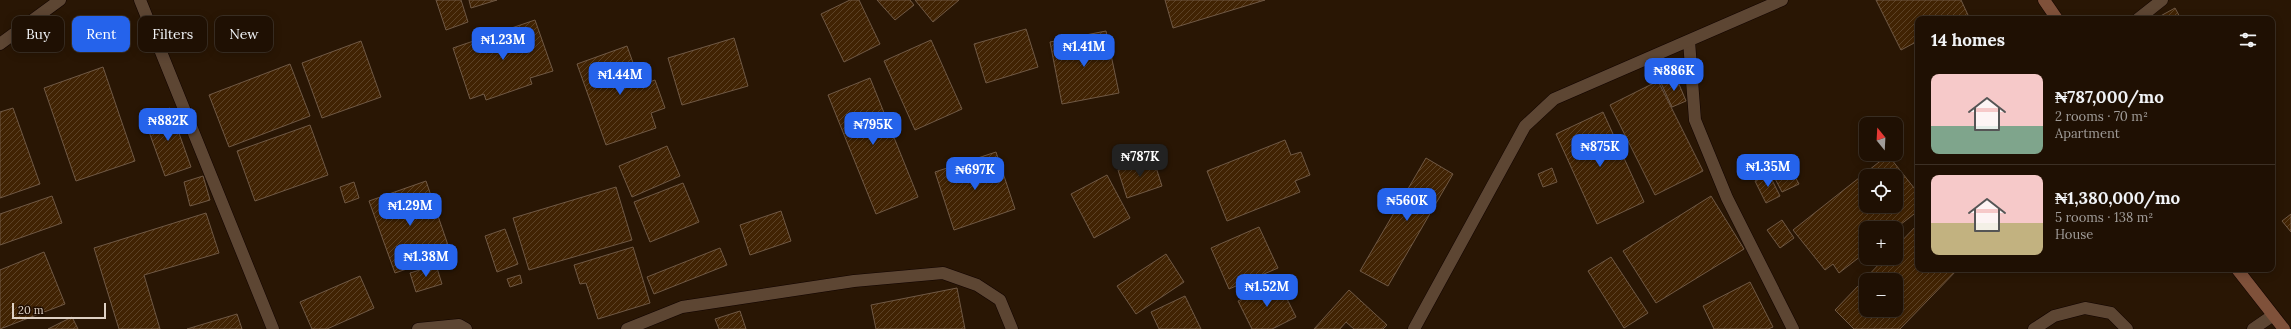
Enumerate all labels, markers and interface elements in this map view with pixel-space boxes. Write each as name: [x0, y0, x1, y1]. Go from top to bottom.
chip: Buy: [12, 16, 64, 52]
chip: Rent: [72, 16, 130, 52]
chip: Filters: [138, 16, 207, 52]
chip: New: [215, 16, 273, 52]
pin: ₦1.23M: [470, 27, 536, 61]
text: 14 homes: [1931, 29, 2005, 51]
icon: filters: [2237, 29, 2259, 51]
text: ₦1.23M: [481, 31, 525, 48]
pin: ₦1.41M: [1051, 34, 1117, 68]
text: ₦1.41M: [1063, 38, 1105, 55]
pin: ₦886K: [1646, 58, 1702, 92]
pin: ₦1.44M: [587, 62, 653, 96]
text: ₦886K: [1654, 62, 1695, 79]
text: ₦1.44M: [598, 66, 642, 83]
text: ₦787,000/mo: [2055, 86, 2164, 108]
icon: home: [1963, 90, 2011, 138]
pin: ₦882K: [140, 108, 196, 142]
text: 2 rooms · 70 m²: [2055, 108, 2148, 125]
text: ₦882K: [148, 112, 188, 129]
pin: ₦795K: [845, 112, 901, 146]
text: ₦795K: [853, 116, 893, 133]
north arrow: [1859, 117, 1903, 161]
map controls: [1859, 117, 1903, 317]
text: Apartment: [2055, 125, 2120, 142]
pin: ₦875K: [1572, 134, 1628, 168]
text: ₦875K: [1580, 138, 1620, 155]
pin: ₦787K: [1112, 144, 1168, 178]
text: ₦787K: [1121, 148, 1159, 165]
pin: ₦1.35M: [1735, 154, 1801, 188]
pin: ₦697K: [947, 157, 1003, 191]
text: ₦1.35M: [1746, 158, 1790, 175]
text: ₦697K: [955, 161, 995, 178]
button: locate: [1859, 169, 1903, 213]
text: ₦1,380,000/mo: [2055, 187, 2180, 209]
pin: ₦560K: [1379, 188, 1435, 222]
icon: home: [1963, 191, 2011, 239]
text: ₦560K: [1386, 192, 1428, 209]
pin: ₦1.29M: [377, 193, 443, 227]
text: ₦1.29M: [388, 197, 432, 214]
text: 5 rooms · 138 m²: [2055, 209, 2153, 226]
button: +: [1859, 221, 1903, 265]
text: House: [2055, 226, 2093, 243]
pin: ₦1.38M: [393, 244, 459, 278]
text: ₦1.38M: [403, 248, 449, 265]
button: −: [1859, 273, 1903, 317]
pin: ₦1.52M: [1234, 274, 1300, 308]
text: ₦1.52M: [1245, 278, 1289, 295]
scale bar: [12, 301, 106, 320]
text: 20 m: [18, 303, 43, 317]

